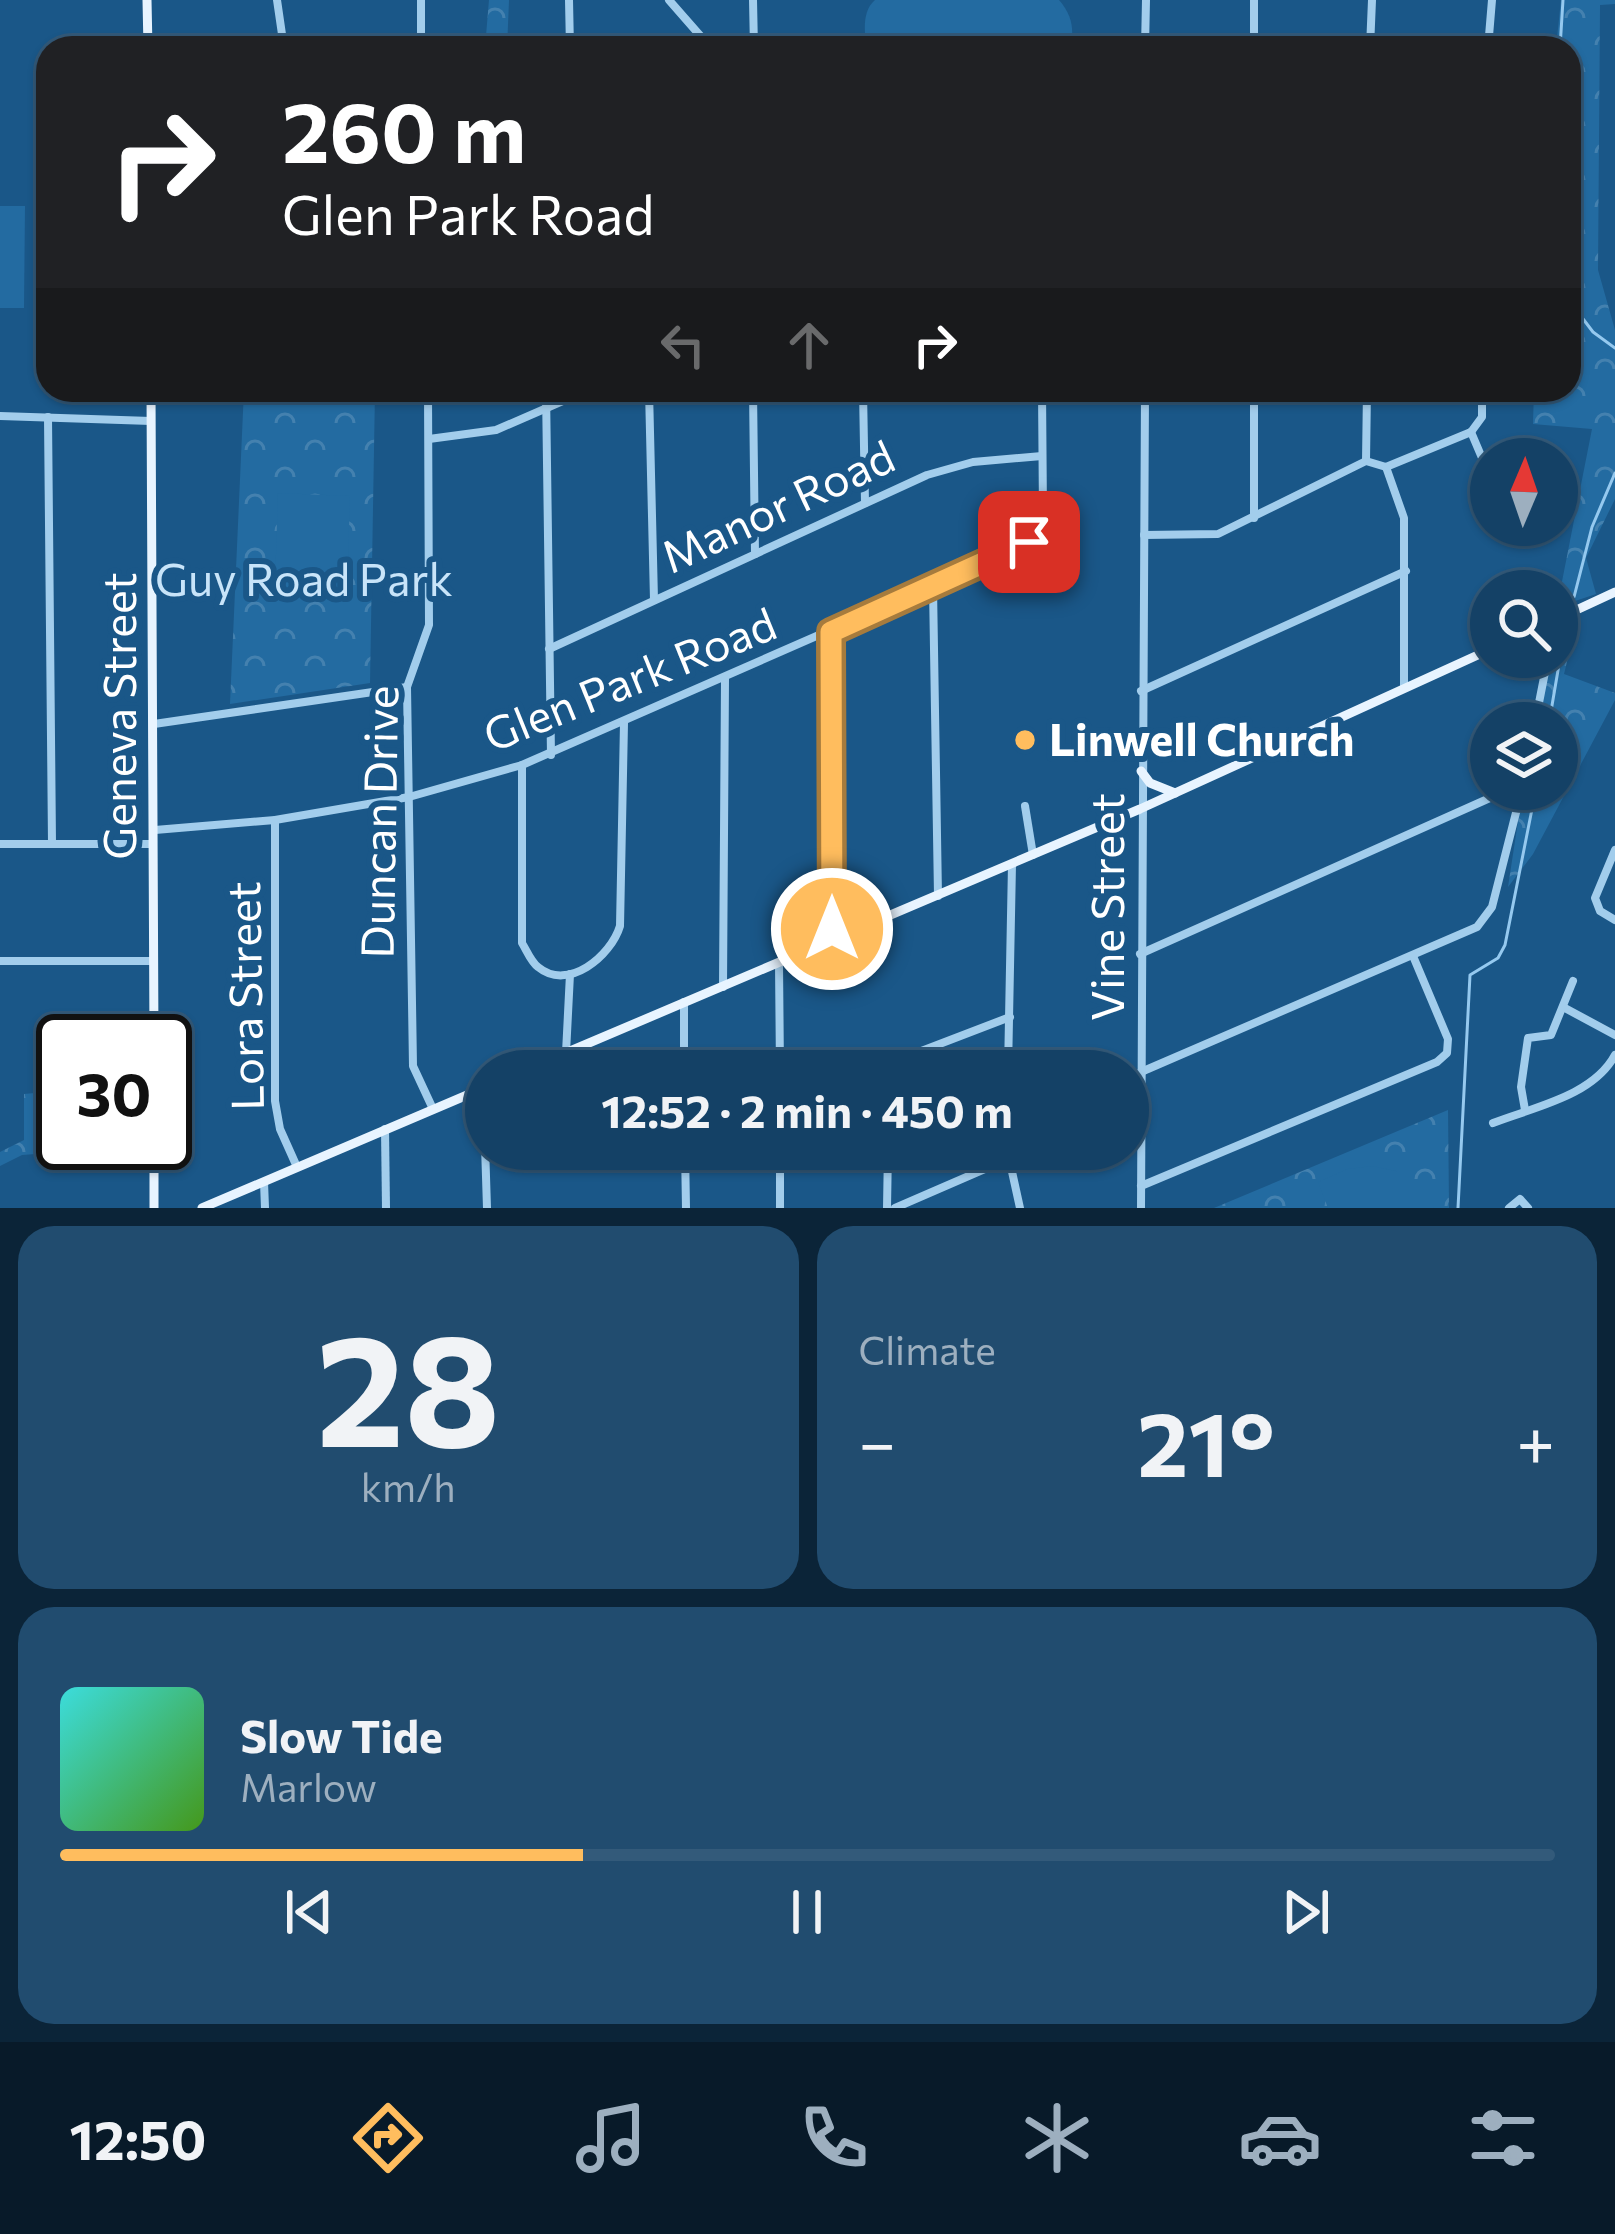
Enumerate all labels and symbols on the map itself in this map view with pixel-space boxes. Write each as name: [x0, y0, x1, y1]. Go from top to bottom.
street label: Manor Road: [652, 427, 902, 583]
north arrow: [1470, 438, 1578, 546]
pin: [978, 491, 1080, 593]
park label: Guy Road Park: [155, 550, 453, 605]
street label: Geneva Street: [90, 572, 145, 860]
street label: Glen Park Road: [475, 594, 783, 761]
street label: Duncan Drive: [348, 685, 407, 959]
place label: Linwell Church: [1049, 710, 1355, 765]
marker: Linwell Church: [1012, 727, 1038, 753]
street label: Vine Street: [1078, 793, 1133, 1021]
position arrow: [769, 866, 895, 992]
street label: Lora Street: [214, 881, 273, 1111]
speed limit sign: 30: [36, 1014, 192, 1170]

